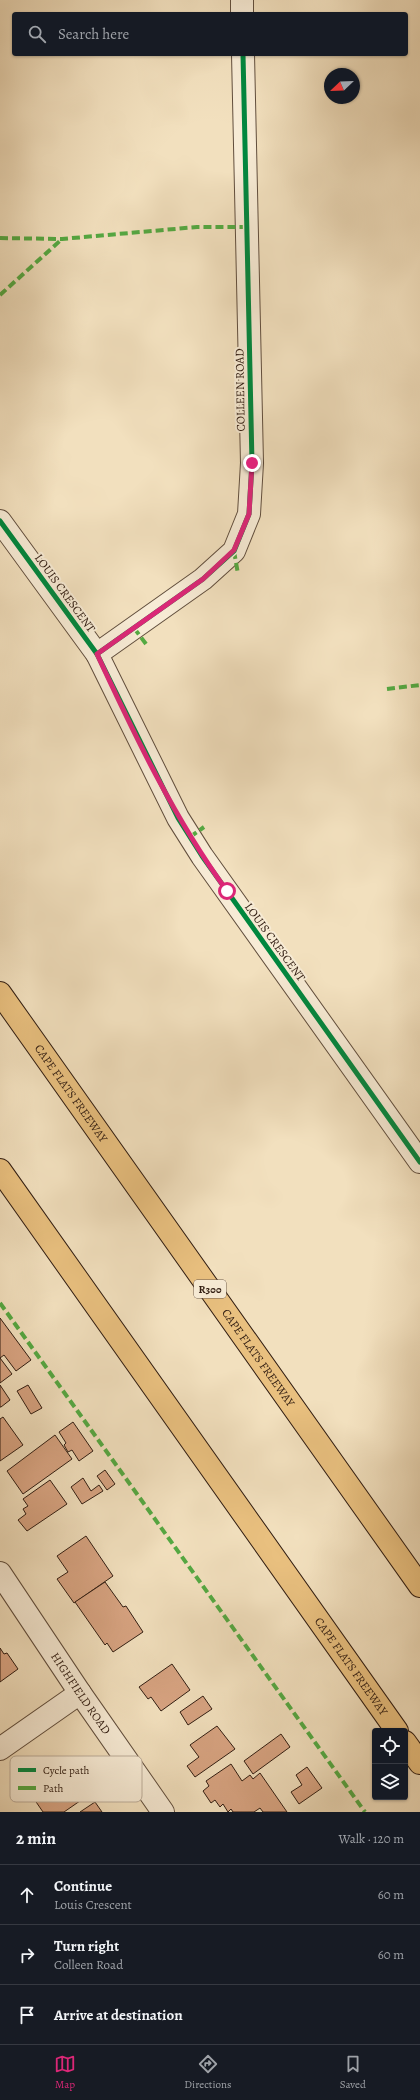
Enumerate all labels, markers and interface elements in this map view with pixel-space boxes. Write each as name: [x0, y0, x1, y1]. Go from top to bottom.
search box: [12, 12, 408, 56]
icon: search: [26, 23, 48, 45]
text: Search here: [58, 24, 129, 44]
north arrow: [324, 68, 360, 104]
street label: COLLEEN ROAD: [231, 348, 249, 432]
route end: [243, 454, 261, 472]
street label: LOUIS CRESCENT: [31, 550, 99, 636]
route start: [218, 882, 236, 900]
street label: LOUIS CRESCENT: [241, 899, 309, 985]
street label: CAPE FLATS FREEWAY: [31, 1041, 112, 1146]
road number: R300: [194, 1280, 226, 1298]
street label: CAPE FLATS FREEWAY: [218, 1306, 299, 1410]
street label: CAPE FLATS FREEWAY: [311, 1614, 392, 1719]
street label: HIGHFIELD ROAD: [47, 1649, 114, 1737]
map controls: [372, 1728, 408, 1800]
button: locate: [372, 1728, 408, 1764]
legend: [10, 1756, 142, 1802]
text: Cycle path: [43, 1763, 90, 1778]
button: layers: [372, 1764, 408, 1800]
text: Path: [43, 1781, 64, 1796]
text: 2 min: [16, 1827, 56, 1850]
text: Walk · 120 m: [339, 1830, 404, 1847]
text: Continue: [54, 1876, 112, 1896]
icon: ahead: [16, 1884, 38, 1906]
text: 60 m: [378, 1886, 404, 1903]
text: Louis Crescent: [54, 1896, 132, 1913]
text: Turn right: [54, 1936, 119, 1956]
icon: right: [16, 1944, 38, 1966]
text: 60 m: [378, 1946, 404, 1963]
text: Colleen Road: [54, 1956, 123, 1973]
icon: arrive: [16, 2004, 38, 2026]
text: Arrive at destination: [54, 2005, 183, 2025]
tab: Map: [54, 2053, 76, 2092]
tab: Directions: [184, 2053, 232, 2092]
tab: Saved: [340, 2053, 366, 2092]

